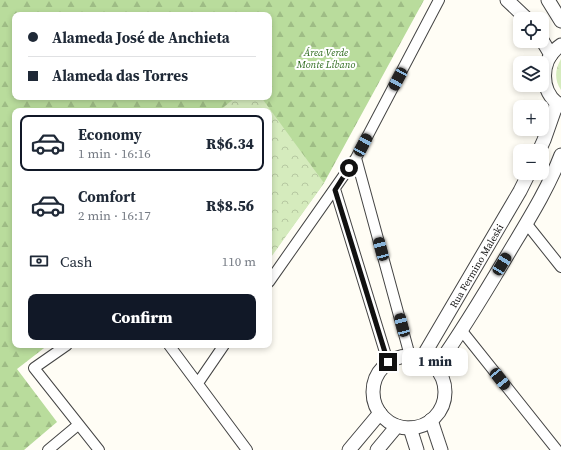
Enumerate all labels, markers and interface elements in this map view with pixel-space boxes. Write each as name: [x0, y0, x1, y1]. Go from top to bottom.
map controls: [513, 12, 549, 180]
button: locate: [513, 12, 549, 48]
text: Alameda José de Anchieta: [52, 27, 230, 48]
park label: Área Verde Monte Líbano: [296, 46, 355, 71]
button: layers: [513, 56, 549, 92]
text: Alameda das Torres: [52, 65, 188, 86]
car: [387, 66, 409, 92]
button: +: [513, 100, 549, 136]
text: Economy: [78, 124, 142, 145]
icon: car: [30, 125, 66, 161]
car: [352, 132, 374, 158]
text: R$6.34: [206, 133, 254, 154]
button: −: [513, 144, 549, 180]
text: 1 min · 16:16: [78, 145, 151, 162]
route start: [340, 159, 358, 177]
text: Comfort: [78, 186, 136, 207]
icon: car: [30, 187, 66, 223]
text: R$8.56: [206, 195, 254, 216]
text: 2 min · 16:17: [78, 207, 151, 224]
street label: Rua Fermino Maleski: [446, 221, 506, 310]
car: [372, 236, 390, 262]
icon: cash: [28, 250, 50, 272]
text: Cash: [60, 251, 92, 272]
car: [491, 251, 513, 277]
text: 110 m: [222, 253, 256, 270]
button: Confirm: [28, 294, 256, 340]
car: [393, 312, 411, 338]
callout: 1 min: [402, 348, 468, 376]
route end: [379, 353, 397, 371]
text: 1 min: [418, 353, 452, 370]
car: [488, 366, 512, 392]

